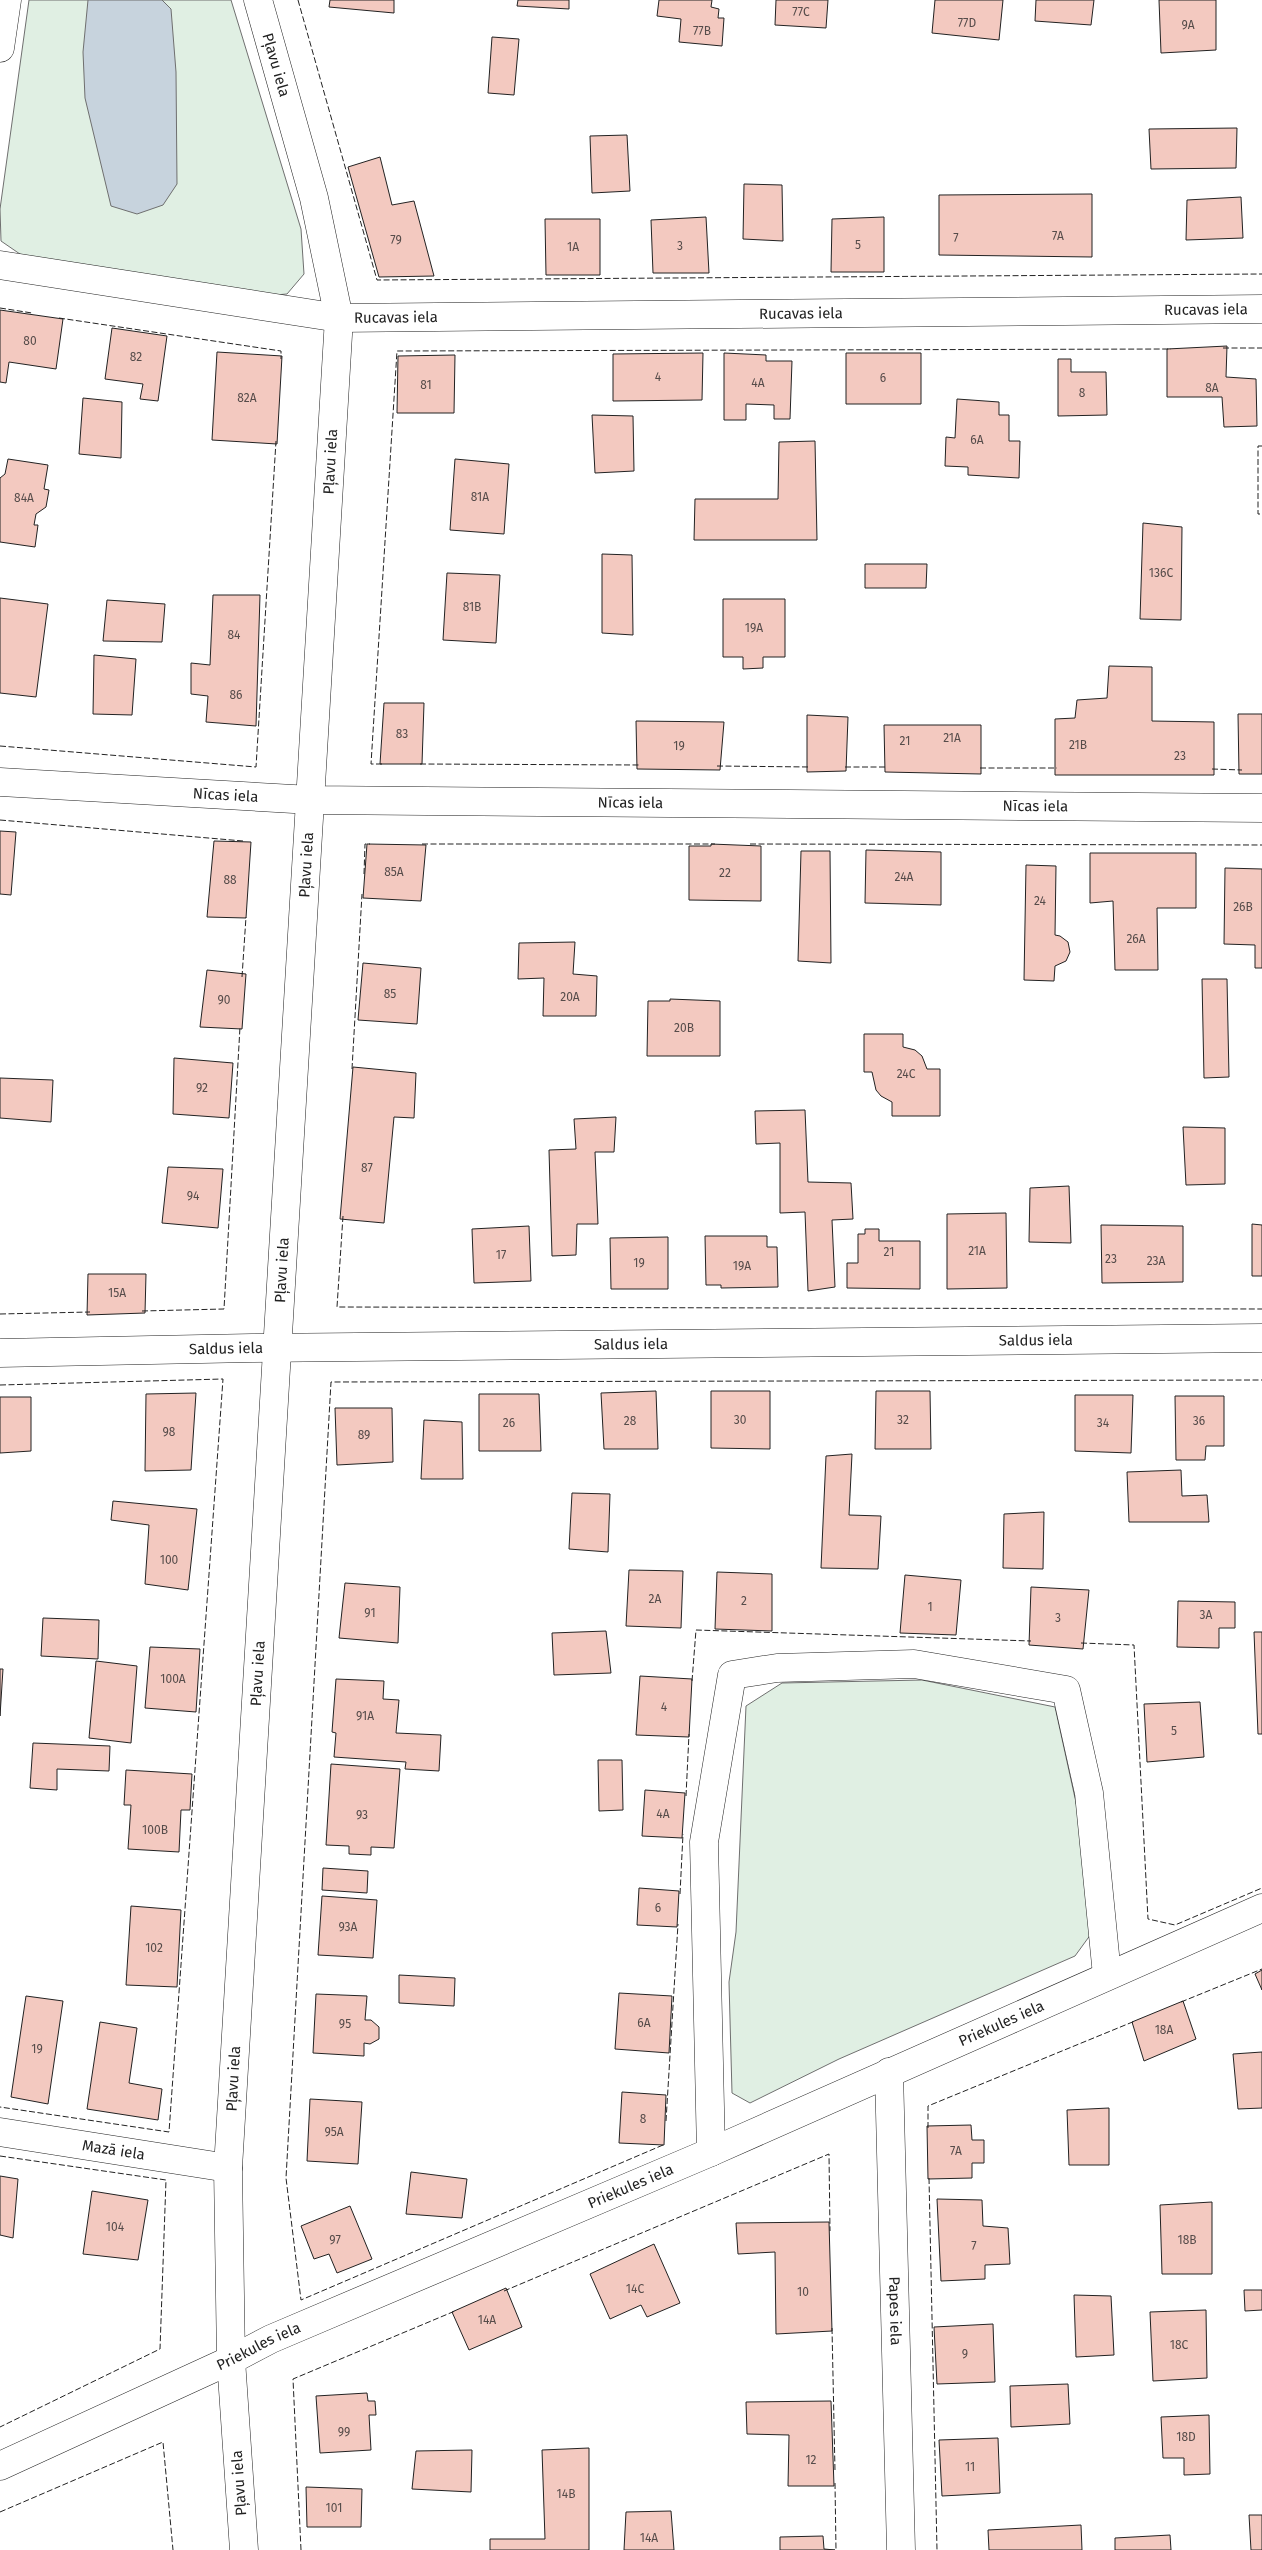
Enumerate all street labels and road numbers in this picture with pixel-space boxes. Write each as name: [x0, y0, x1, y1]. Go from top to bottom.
street label: Pļavu iela: [257, 31, 294, 99]
street label: Rucavas iela: [1164, 300, 1248, 319]
street label: Rucavas iela: [759, 304, 843, 323]
street label: Rucavas iela: [354, 308, 438, 327]
street label: Pļavu iela: [319, 428, 341, 495]
street label: Nīcas iela: [192, 784, 259, 806]
street label: Nīcas iela: [598, 793, 663, 812]
street label: Nīcas iela: [1003, 797, 1068, 815]
street label: Pļavu iela: [295, 831, 317, 898]
street label: Pļavu iela: [271, 1237, 293, 1303]
street label: Saldus iela: [999, 1331, 1073, 1350]
street label: Saldus iela: [594, 1335, 668, 1354]
street label: Saldus iela: [189, 1339, 263, 1358]
street label: Pļavu iela: [247, 1640, 269, 1707]
street label: Priekules iela: [956, 1997, 1047, 2050]
street label: Pļavu iela: [222, 2045, 244, 2112]
street label: Mazā iela: [81, 2136, 146, 2164]
street label: Priekules iela: [585, 2160, 676, 2212]
street label: Papes iela: [885, 2276, 905, 2346]
street label: Priekules iela: [214, 2318, 303, 2374]
street label: Pļavu iela: [228, 2450, 251, 2516]

